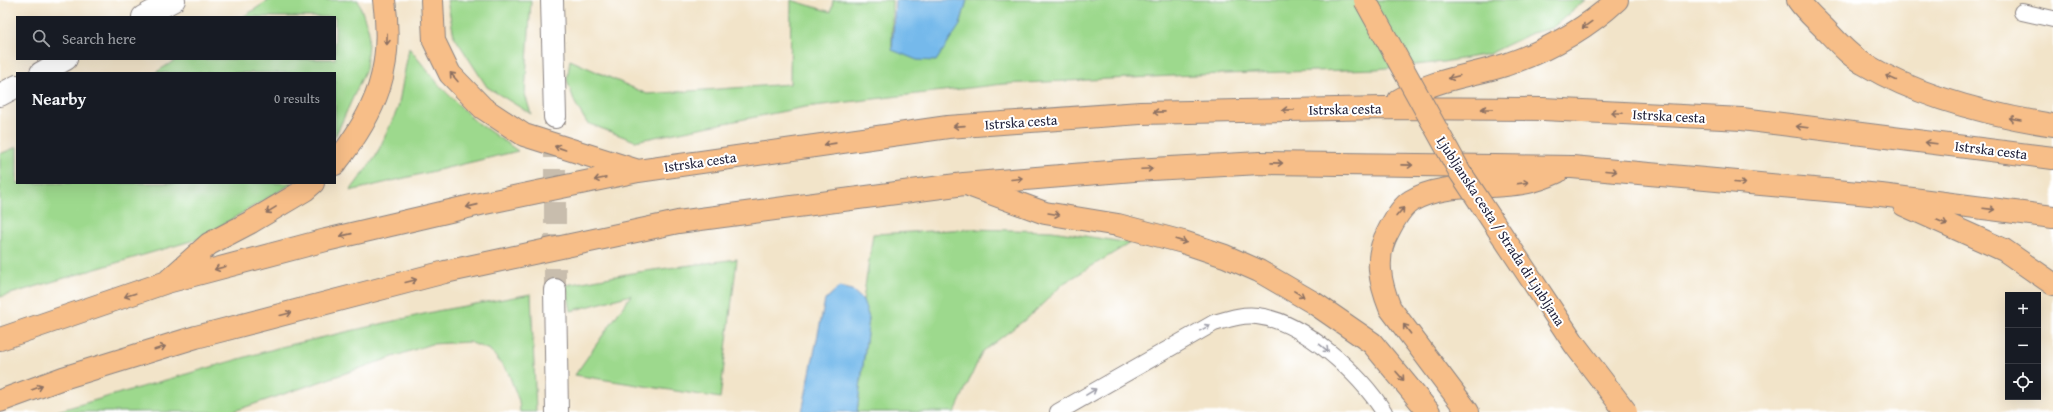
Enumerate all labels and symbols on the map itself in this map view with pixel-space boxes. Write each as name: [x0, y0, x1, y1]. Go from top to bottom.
one-way arrow: [1582, 20, 1593, 29]
one-way arrow: [383, 32, 391, 45]
one-way arrow: [450, 73, 459, 83]
one-way arrow: [1448, 74, 1461, 81]
one-way arrow: [1886, 74, 1898, 81]
street label: Istrska cesta: [1308, 98, 1382, 120]
street label: Istrska cesta: [1632, 104, 1706, 128]
one-way arrow: [1481, 105, 1494, 113]
one-way arrow: [1282, 106, 1295, 114]
one-way arrow: [1153, 108, 1166, 116]
street label: Istrska cesta: [984, 109, 1058, 135]
one-way arrow: [1610, 109, 1623, 117]
one-way arrow: [2008, 115, 2021, 123]
one-way arrow: [953, 123, 966, 130]
one-way arrow: [1796, 123, 1809, 131]
street label: Ljubljanska cesta / Strada di Ljubljana: [1432, 132, 1570, 330]
street label: Istrska cesta: [1954, 136, 2029, 164]
one-way arrow: [1925, 139, 1938, 147]
one-way arrow: [824, 140, 837, 148]
one-way arrow: [554, 144, 567, 151]
street label: Istrska cesta: [663, 147, 738, 177]
one-way arrow: [1270, 160, 1283, 167]
one-way arrow: [1400, 161, 1413, 169]
one-way arrow: [1140, 165, 1153, 173]
one-way arrow: [1604, 167, 1617, 174]
one-way arrow: [594, 176, 607, 184]
one-way arrow: [1010, 176, 1023, 183]
one-way arrow: [1516, 179, 1529, 186]
one-way arrow: [1733, 179, 1746, 186]
one-way arrow: [466, 202, 479, 210]
one-way arrow: [1982, 205, 1995, 213]
one-way arrow: [266, 206, 277, 214]
one-way arrow: [1396, 207, 1405, 218]
one-way arrow: [1047, 210, 1060, 218]
one-way arrow: [1936, 219, 1948, 226]
one-way arrow: [340, 232, 353, 239]
one-way arrow: [1174, 238, 1187, 245]
one-way arrow: [214, 265, 227, 272]
one-way arrow: [405, 276, 418, 284]
one-way arrow: [124, 291, 136, 299]
one-way arrow: [1293, 291, 1305, 299]
one-way arrow: [279, 309, 292, 317]
one-way arrow: [1199, 324, 1211, 331]
one-way arrow: [1402, 324, 1411, 335]
one-way arrow: [154, 344, 167, 351]
one-way arrow: [1319, 344, 1330, 353]
one-way arrow: [1395, 370, 1404, 381]
one-way arrow: [30, 383, 42, 391]
one-way arrow: [1085, 387, 1097, 395]

